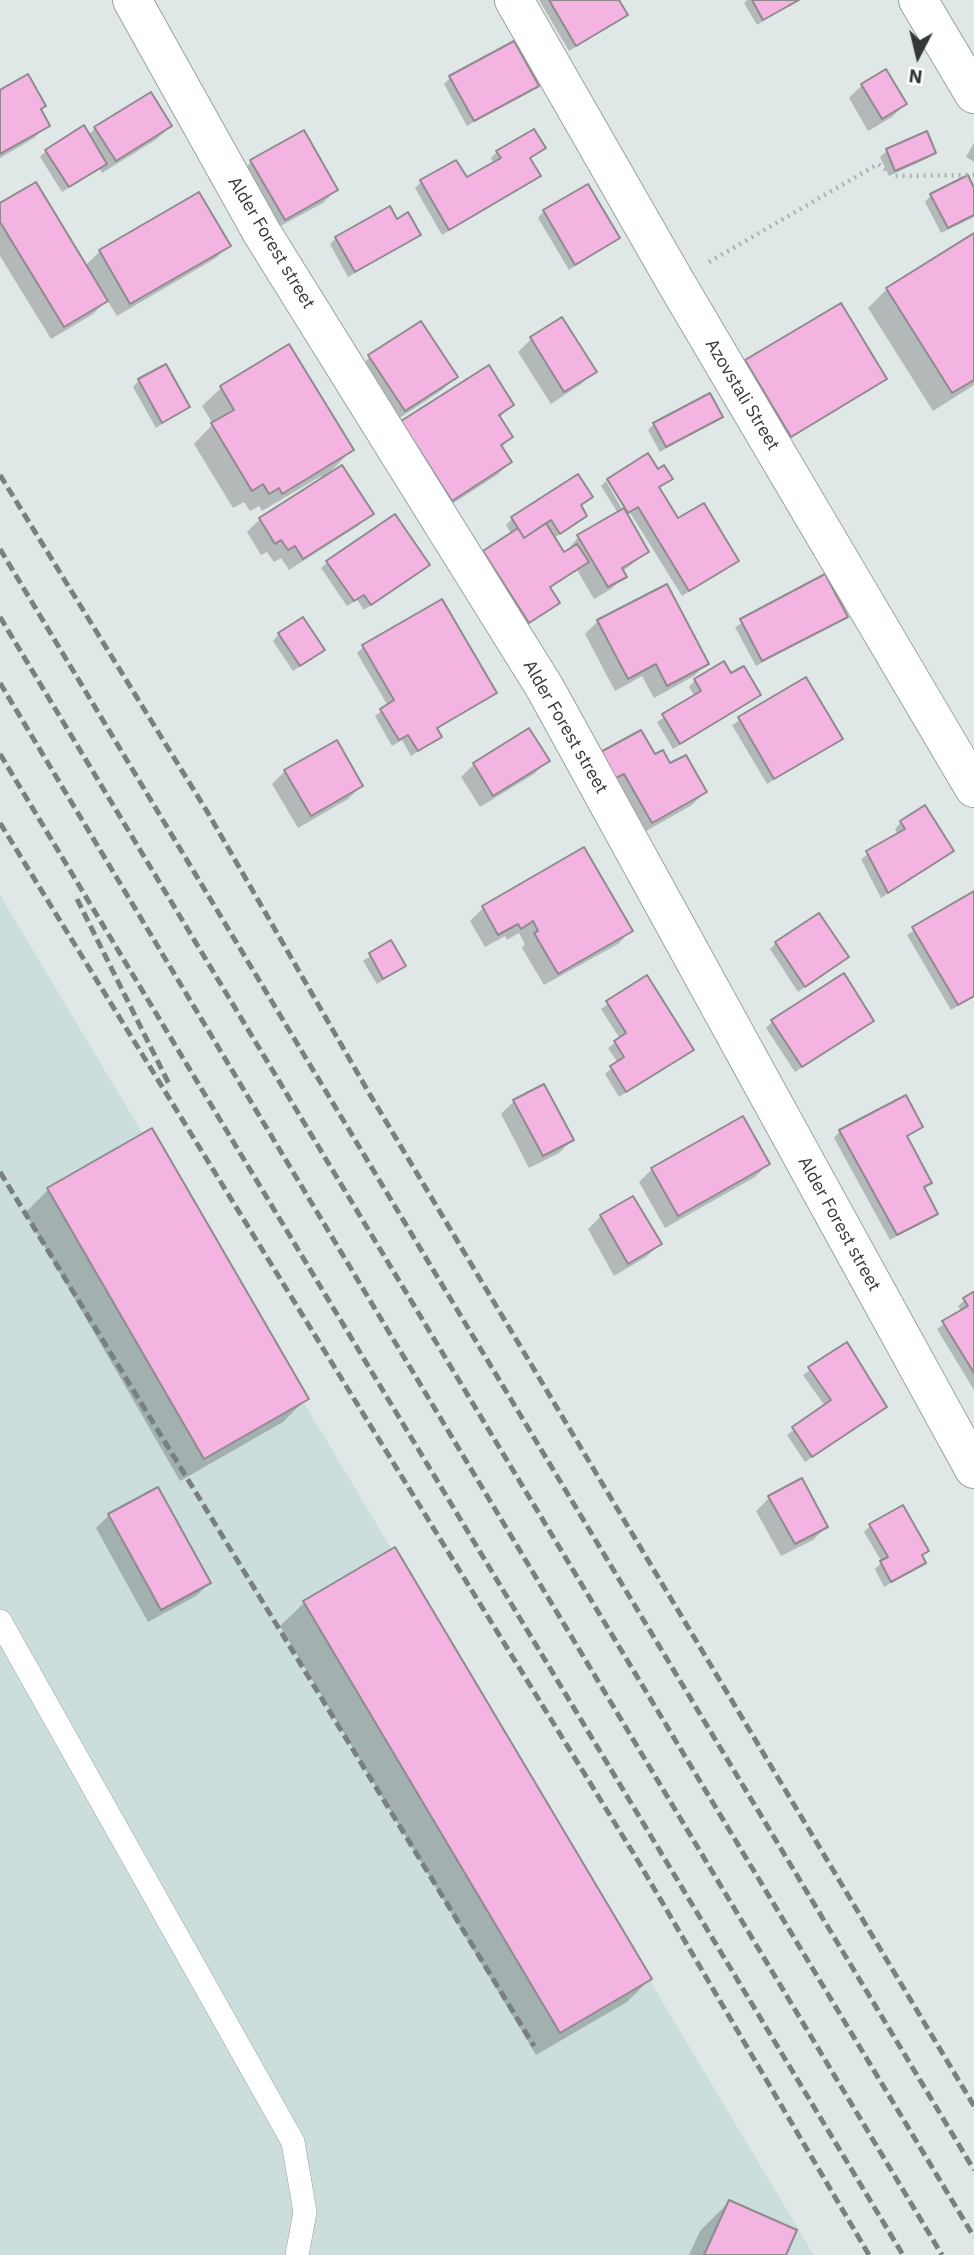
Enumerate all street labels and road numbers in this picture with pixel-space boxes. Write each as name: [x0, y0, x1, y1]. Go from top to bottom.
street label: Alder Forest street: [223, 173, 319, 313]
street label: Azovstali Street: [700, 335, 784, 455]
street label: Alder Forest street: [518, 656, 612, 798]
street label: Alder Forest street: [793, 1153, 885, 1295]

